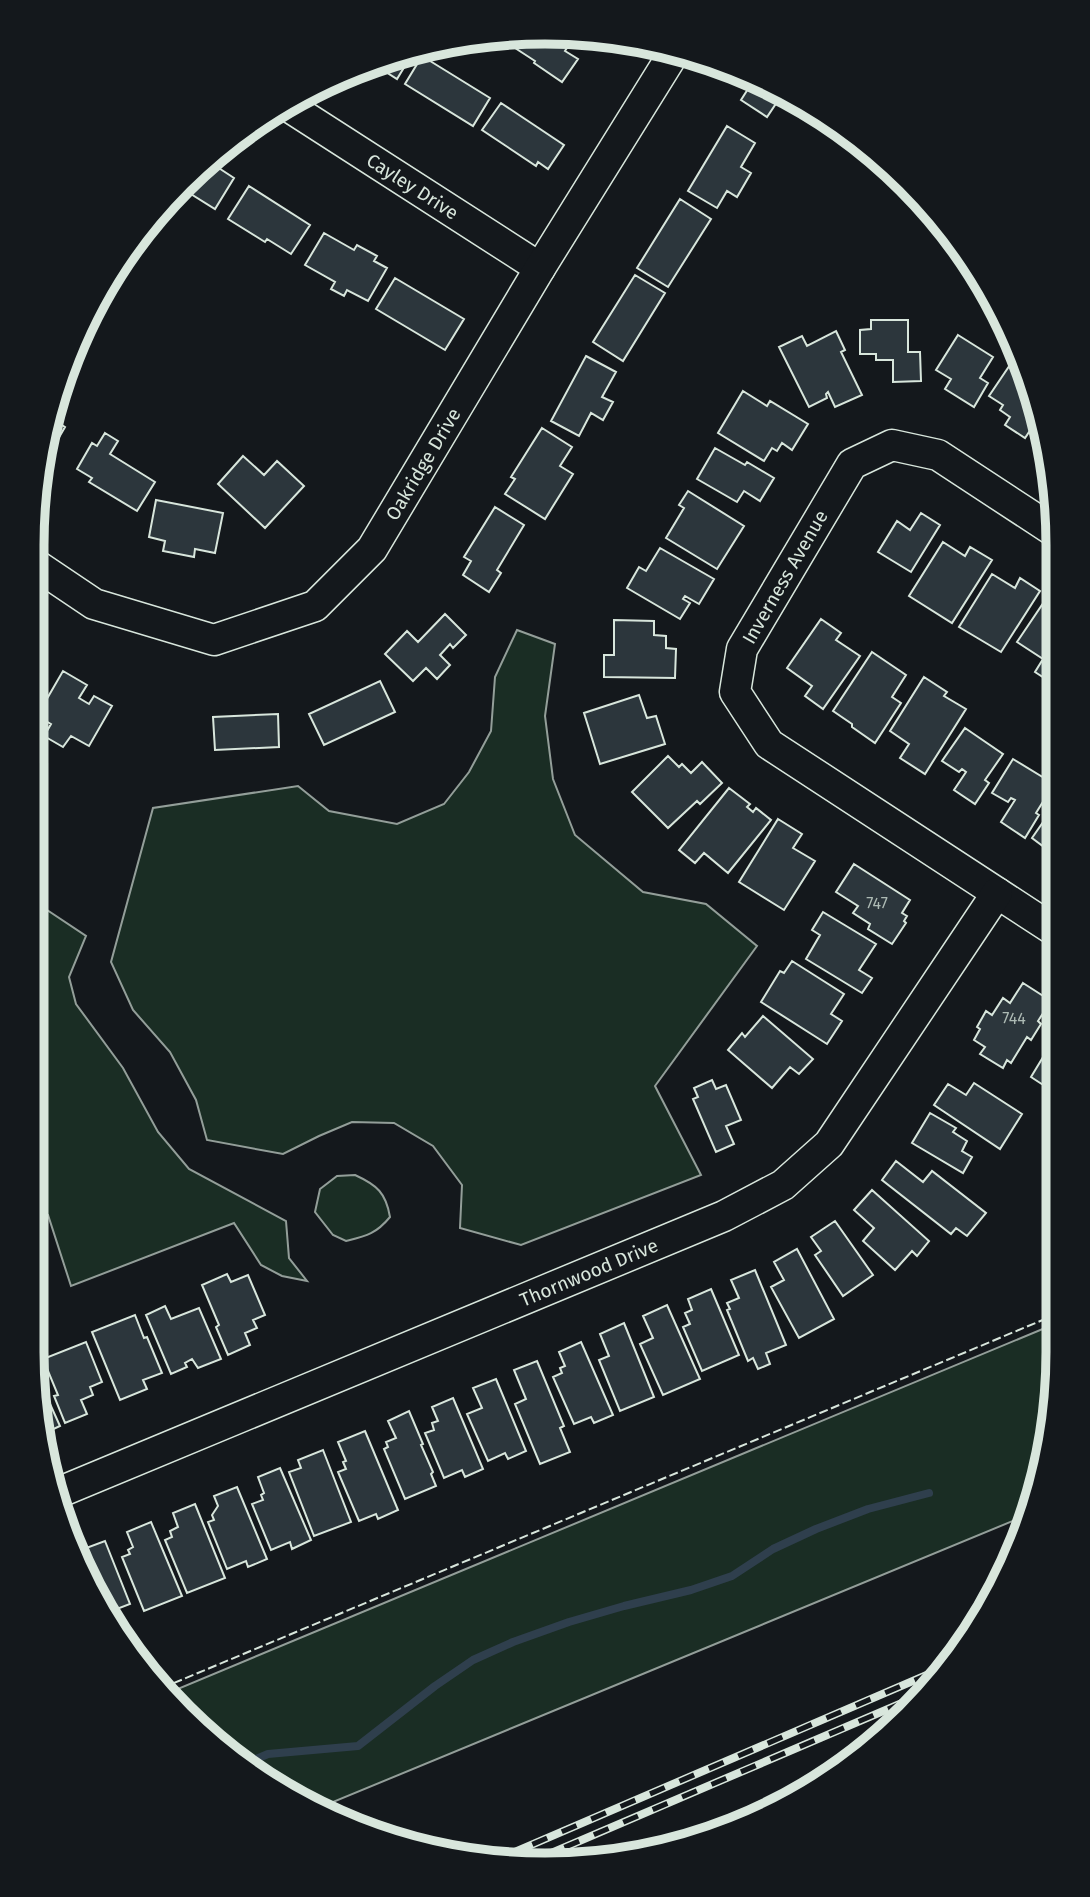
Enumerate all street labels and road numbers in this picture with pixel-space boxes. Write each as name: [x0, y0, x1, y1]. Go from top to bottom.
street label: Cayley Drive: [363, 148, 463, 224]
street label: Oakridge Drive: [380, 404, 465, 524]
street label: Inverness Avenue: [737, 506, 833, 648]
street label: Thornwood Drive: [516, 1233, 661, 1311]

